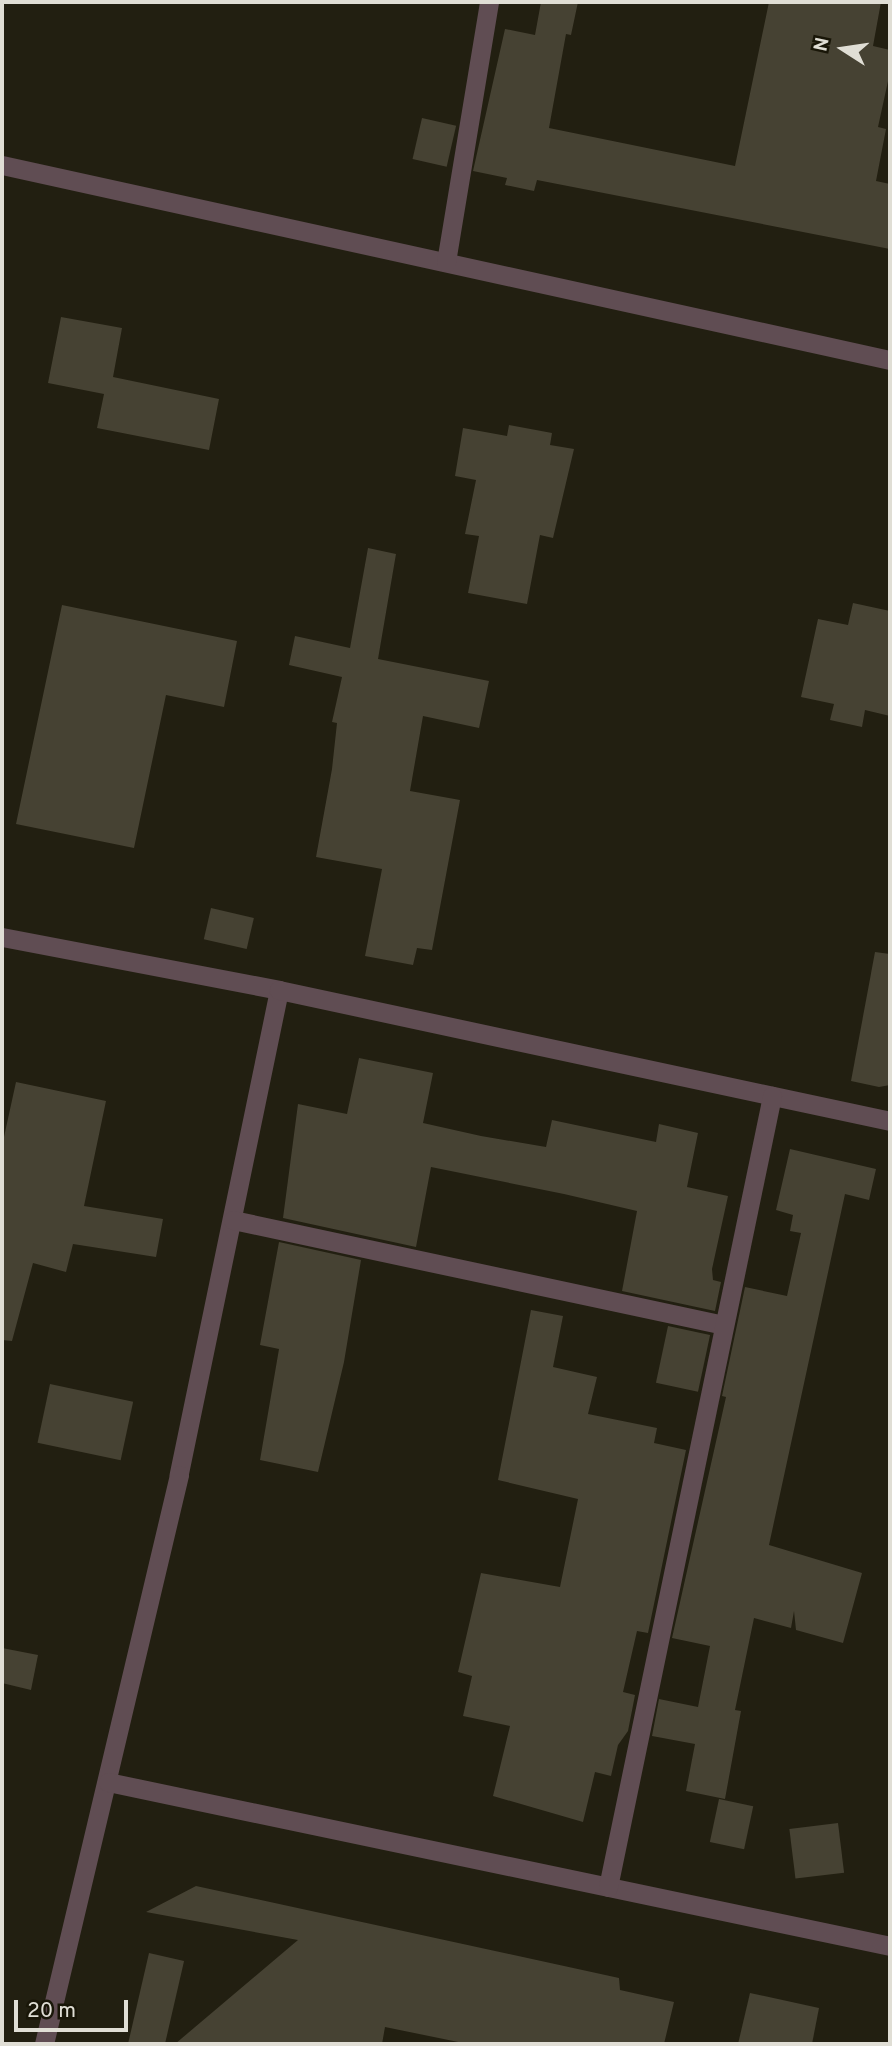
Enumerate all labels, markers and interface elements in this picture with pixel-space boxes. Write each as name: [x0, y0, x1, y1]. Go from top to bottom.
north arrow: [808, 14, 878, 84]
text: N: [809, 35, 836, 54]
scale bar: [18, 1986, 131, 2030]
text: 20 m: [27, 1998, 76, 2025]

